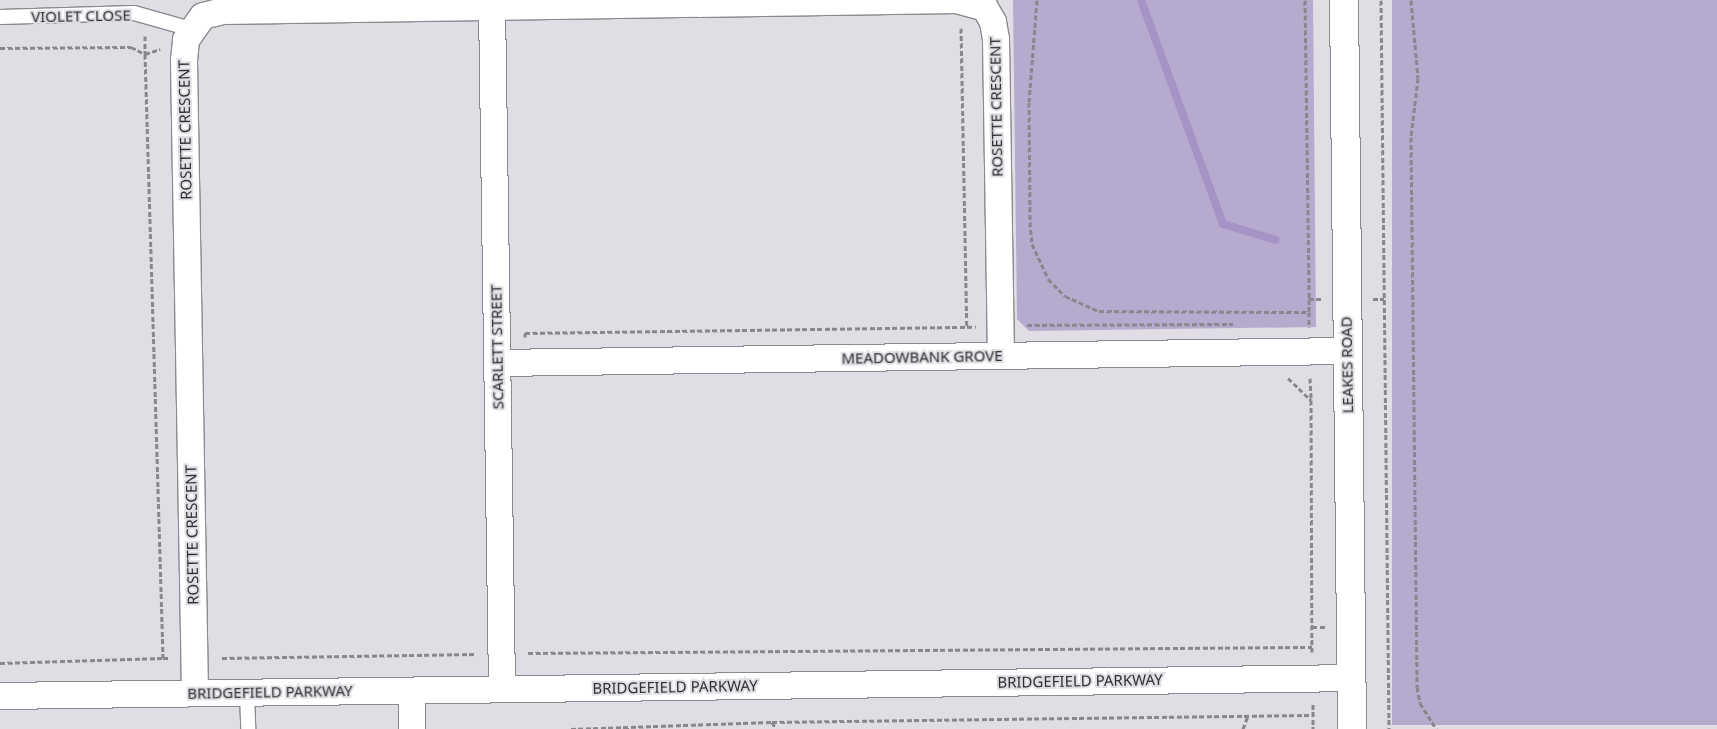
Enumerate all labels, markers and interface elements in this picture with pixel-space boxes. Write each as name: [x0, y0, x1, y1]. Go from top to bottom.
street label: VIOLET CLOSE: [31, 6, 131, 26]
street label: ROSETTE CRESCENT: [986, 37, 1006, 177]
street label: ROSETTE CRESCENT: [175, 60, 195, 200]
street label: SCARLETT STREET: [487, 285, 507, 409]
street label: LEAKES ROAD: [1337, 316, 1357, 414]
street label: MEADOWBANK GROVE: [841, 347, 1003, 367]
street label: ROSETTE CRESCENT: [182, 465, 202, 605]
street label: BRIDGEFIELD PARKWAY: [997, 671, 1163, 691]
street label: BRIDGEFIELD PARKWAY: [592, 677, 758, 697]
street label: BRIDGEFIELD PARKWAY: [187, 682, 353, 702]

